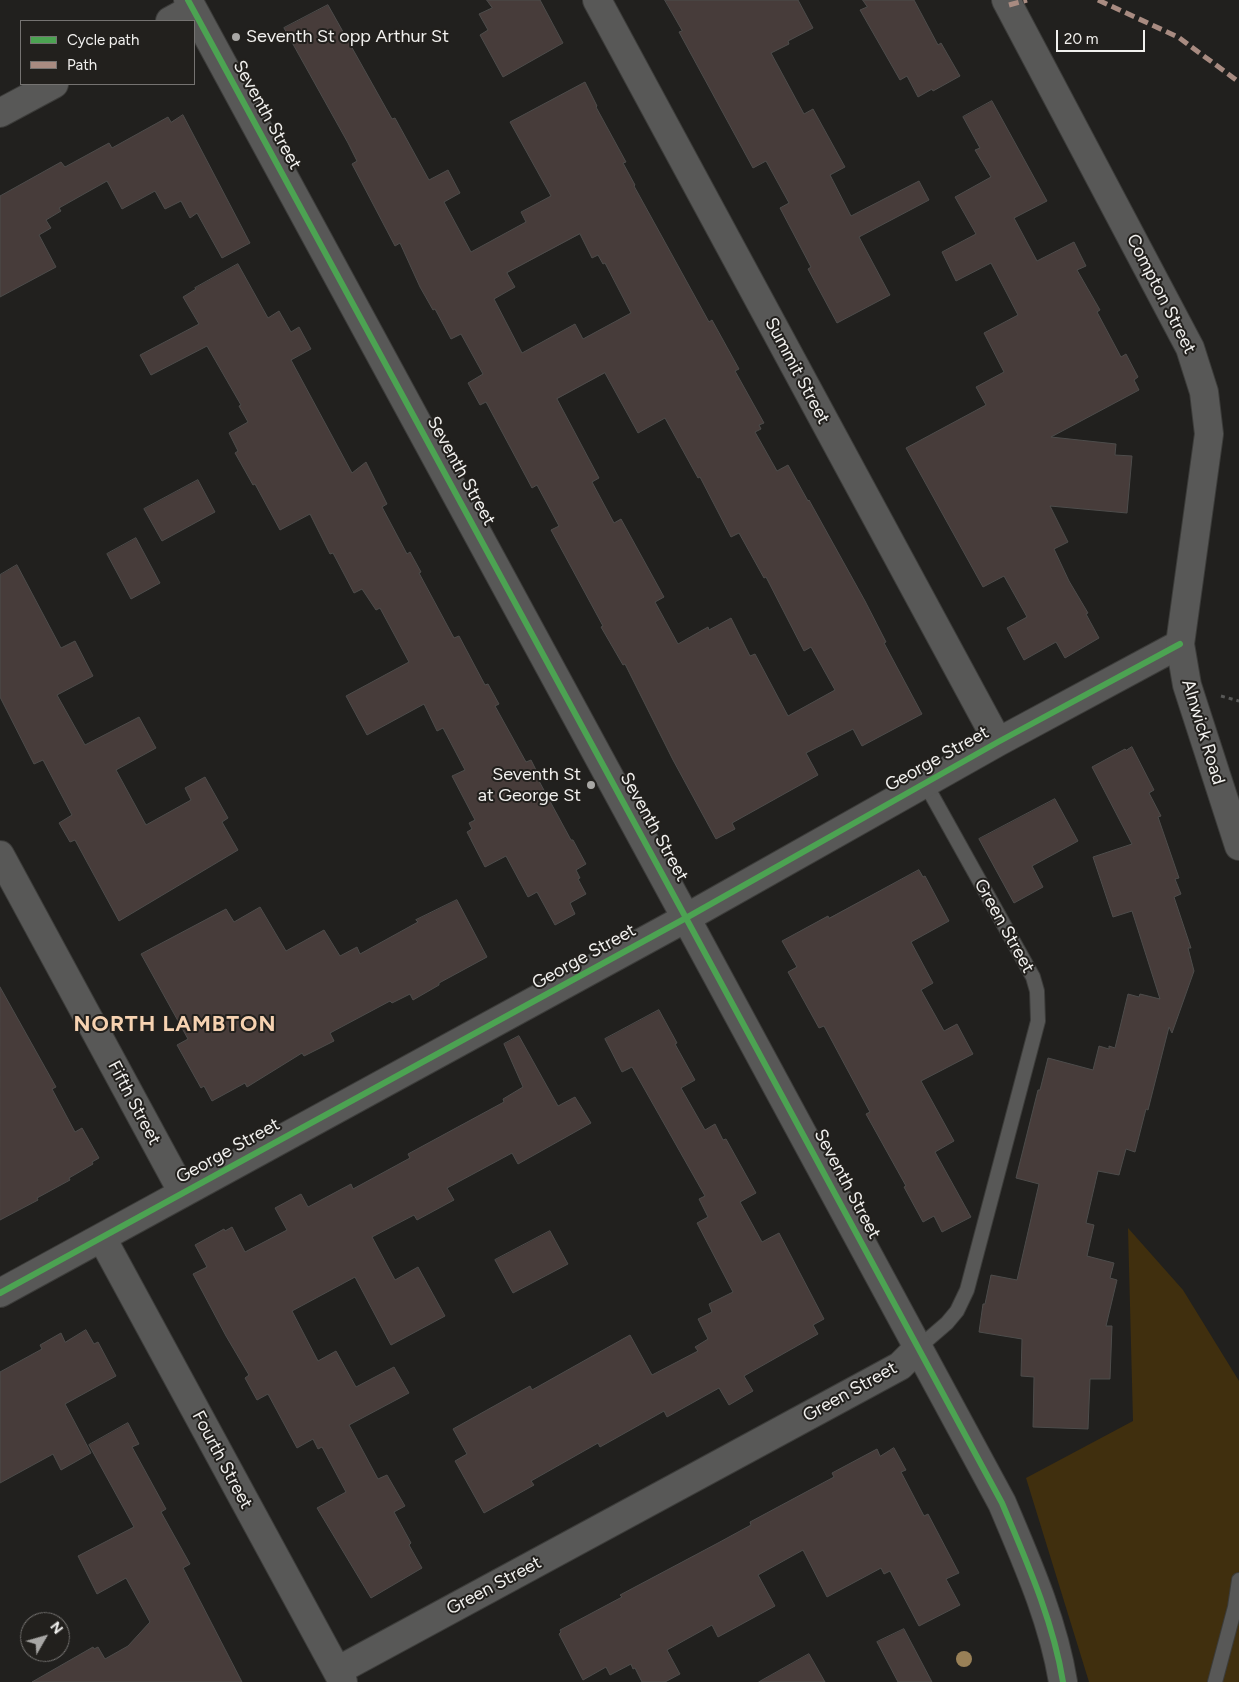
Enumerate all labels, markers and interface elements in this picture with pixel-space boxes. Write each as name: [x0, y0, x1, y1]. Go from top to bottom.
legend: [20, 20, 195, 85]
scale bar: [1059, 20, 1148, 52]
place label: Seventh St opp Arthur St: [246, 26, 449, 48]
text: 20 m: [1064, 30, 1098, 48]
text: Cycle path: [67, 31, 139, 49]
marker: Seventh St opp Arthur St: [230, 31, 242, 43]
text: Path: [67, 56, 97, 74]
street label: Seventh Street: [228, 57, 306, 173]
street label: Compton Street: [1122, 231, 1200, 357]
street label: Summit Street: [760, 314, 834, 428]
street label: Seventh Street: [422, 413, 500, 529]
street label: Alnwick Road: [1177, 677, 1229, 787]
street label: George Street: [881, 722, 993, 796]
place label: Seventh St at George St: [478, 764, 581, 806]
street label: Seventh Street: [615, 769, 693, 885]
marker: Seventh St at George St: [585, 779, 597, 791]
street label: Green Street: [969, 875, 1039, 977]
street label: George Street: [528, 920, 640, 994]
district label: NORTH LAMBTON: [72, 1012, 278, 1038]
street label: Fifth Street: [103, 1057, 165, 1149]
street label: George Street: [172, 1114, 284, 1188]
street label: Seventh Street: [809, 1125, 885, 1243]
street label: Green Street: [799, 1357, 901, 1427]
street label: Fourth Street: [187, 1407, 257, 1513]
street label: Green Street: [443, 1552, 545, 1620]
north arrow: [20, 1612, 70, 1662]
text: N: [46, 1619, 66, 1638]

